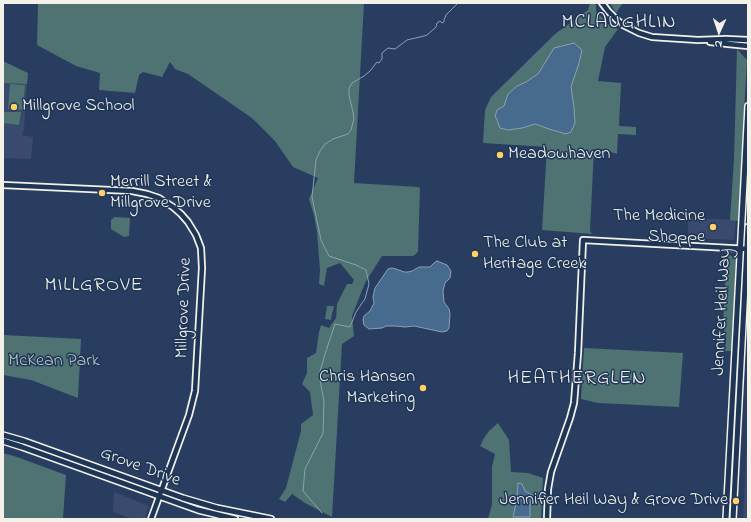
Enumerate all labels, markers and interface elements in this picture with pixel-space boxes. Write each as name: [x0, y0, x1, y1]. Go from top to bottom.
district label: MCLAUGHLIN: [561, 12, 677, 36]
north arrow: [699, 12, 739, 52]
text: N: [714, 36, 723, 52]
place label: Millgrove School: [22, 96, 135, 118]
marker: Millgrove School: [9, 102, 19, 112]
place label: Meadowhaven: [508, 144, 610, 166]
marker: Meadowhaven: [495, 150, 505, 160]
place label: Merrill Street & Millgrove Drive: [110, 172, 212, 214]
marker: Merrill Street & Millgrove Drive: [97, 188, 107, 198]
place label: The Medicine Shoppe: [613, 206, 705, 248]
marker: The Medicine Shoppe: [708, 222, 718, 232]
place label: The Club at Heritage Creek: [483, 233, 586, 276]
street label: Jennifer Heil Way: [709, 248, 737, 376]
marker: The Club at Heritage Creek: [470, 249, 480, 259]
street label: Millgrove Drive: [172, 257, 198, 359]
district label: MILLGROVE: [44, 275, 144, 299]
park label: McKean Park: [8, 351, 100, 373]
place label: Chris Hansen Marketing: [319, 367, 415, 410]
district label: HEATHERGLEN: [507, 368, 647, 392]
marker: Chris Hansen Marketing: [418, 383, 428, 393]
street label: Grove Drive: [97, 444, 183, 492]
place label: Jennifer Heil Way & Grove Drive: [500, 490, 728, 512]
marker: Jennifer Heil Way & Grove Drive: [731, 496, 741, 506]

